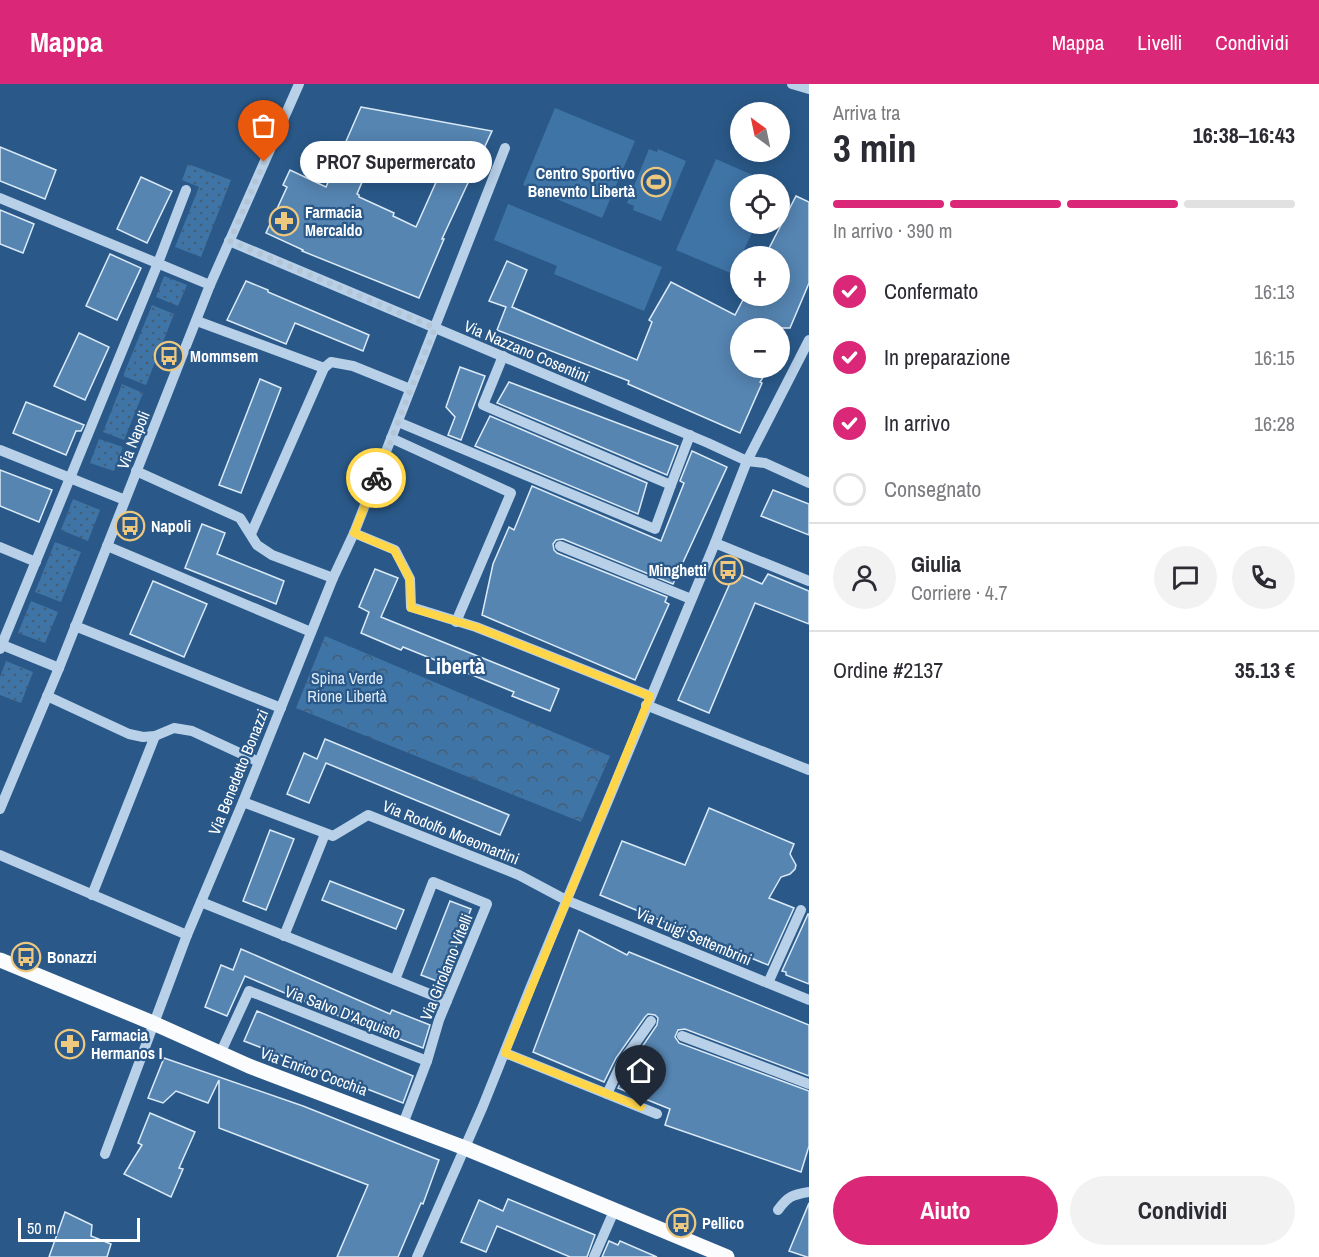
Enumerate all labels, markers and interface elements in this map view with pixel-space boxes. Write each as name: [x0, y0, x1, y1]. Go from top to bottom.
text: Mappa: [30, 23, 103, 61]
text: Mappa: [1052, 28, 1104, 57]
text: Livelli: [1137, 28, 1182, 57]
text: Condividi: [1215, 28, 1289, 57]
text: Arriva tra: [833, 99, 900, 126]
pin: [238, 100, 289, 162]
north arrow: [730, 102, 790, 162]
map controls: [730, 102, 790, 378]
icon: bag: [247, 109, 280, 142]
text: 16:38–16:43: [1193, 120, 1295, 150]
text: 3 min: [833, 122, 917, 174]
callout: PRO7 Supermercato: [300, 141, 492, 183]
text: PRO7 Supermercato: [316, 148, 476, 175]
place label: Centro Sportivo Benevnto Libertà: [528, 162, 636, 202]
sports icon: Centro Sportivo Benevnto Libertà: [640, 166, 672, 198]
button: locate: [730, 174, 790, 234]
place label: Farmacia Mercaldo: [305, 201, 363, 241]
pharmacy icon: Farmacia Mercaldo: [268, 205, 300, 237]
text: In arrivo · 390 m: [833, 217, 952, 244]
button: +: [730, 246, 790, 306]
icon: check: [833, 275, 866, 308]
text: Confermato: [884, 276, 978, 306]
text: 16:13: [1254, 278, 1295, 305]
street label: Via Nazzano Cosentini: [461, 315, 593, 387]
button: −: [730, 318, 790, 378]
bus stop icon: Mommsem: [153, 340, 185, 372]
icon: check: [833, 341, 866, 374]
text: In preparazione: [884, 342, 1010, 372]
text: 16:15: [1254, 344, 1295, 371]
place label: Mommsem: [190, 345, 259, 367]
icon: check: [833, 407, 866, 440]
street label: Via Napoli: [111, 408, 155, 472]
text: In arrivo: [884, 408, 950, 438]
text: 16:28: [1254, 410, 1295, 437]
courier: [346, 448, 406, 508]
icon: bike: [360, 462, 393, 495]
text: Consegnato: [884, 474, 981, 504]
bus stop icon: Napoli: [114, 510, 146, 542]
place label: Napoli: [151, 515, 191, 537]
button: person: [833, 546, 896, 609]
button: chat: [1154, 546, 1217, 609]
button: phone: [1232, 546, 1295, 609]
text: Giulia: [911, 549, 961, 579]
bus stop icon: Minghetti: [712, 554, 744, 586]
place label: Minghetti: [649, 559, 707, 581]
text: Corriere · 4.7: [911, 579, 1008, 606]
district label: Libertà: [425, 651, 485, 681]
text: Ordine #2137: [833, 655, 943, 685]
text: 35.13 €: [1235, 655, 1295, 685]
park label: Spina Verde Rione Libertà: [307, 667, 387, 707]
street label: Via Benedetto Bonazzi: [203, 706, 273, 838]
street label: Via Rodolfo Moeomartini: [379, 795, 523, 869]
street label: Via Luigi Settembrini: [633, 902, 755, 970]
street label: Via Girolamo Vitelli: [415, 910, 477, 1024]
bus stop icon: Bonazzi: [10, 941, 42, 973]
place label: Bonazzi: [47, 946, 97, 968]
street label: Via Salvo D'Acquisto: [282, 980, 404, 1044]
place label: Farmacia Hermanos I: [91, 1024, 162, 1064]
pharmacy icon: Farmacia Hermanos I: [54, 1028, 86, 1060]
street label: Via Enrico Cocchia: [257, 1041, 371, 1101]
pin: [615, 1045, 666, 1107]
icon: home: [624, 1054, 657, 1087]
button: Aiuto: [833, 1176, 1058, 1245]
button: Condividi: [1070, 1176, 1295, 1245]
bus stop icon: Pellico: [665, 1207, 697, 1239]
place label: Pellico: [702, 1212, 744, 1234]
scale bar: [18, 1215, 140, 1242]
text: 50 m: [27, 1217, 56, 1239]

